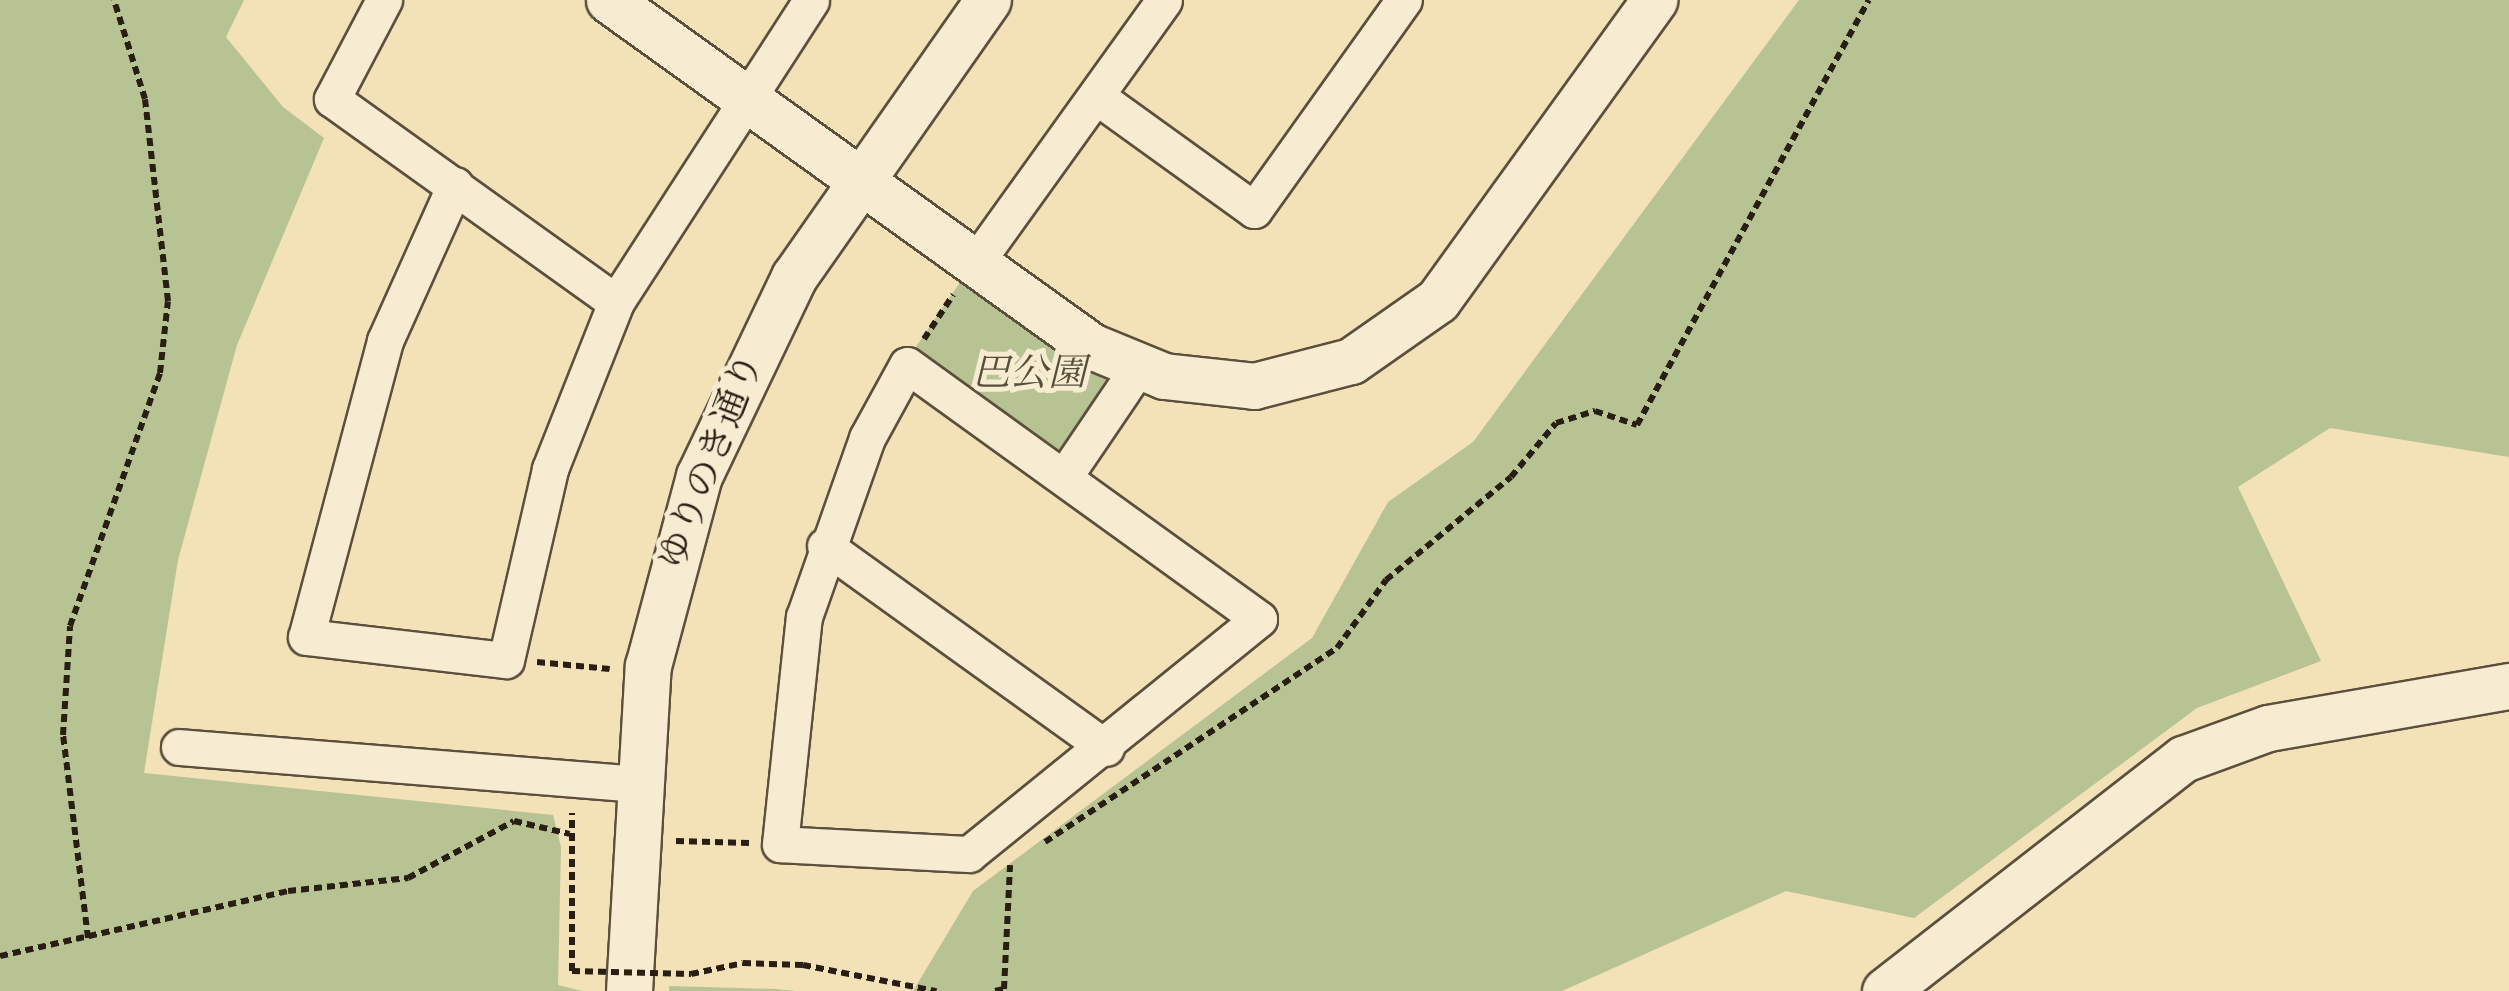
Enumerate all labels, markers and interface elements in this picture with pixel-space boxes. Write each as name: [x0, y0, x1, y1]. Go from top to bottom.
street label: ゆりのき通り: [651, 347, 775, 577]
park label: 巴公園: [972, 353, 1086, 399]

